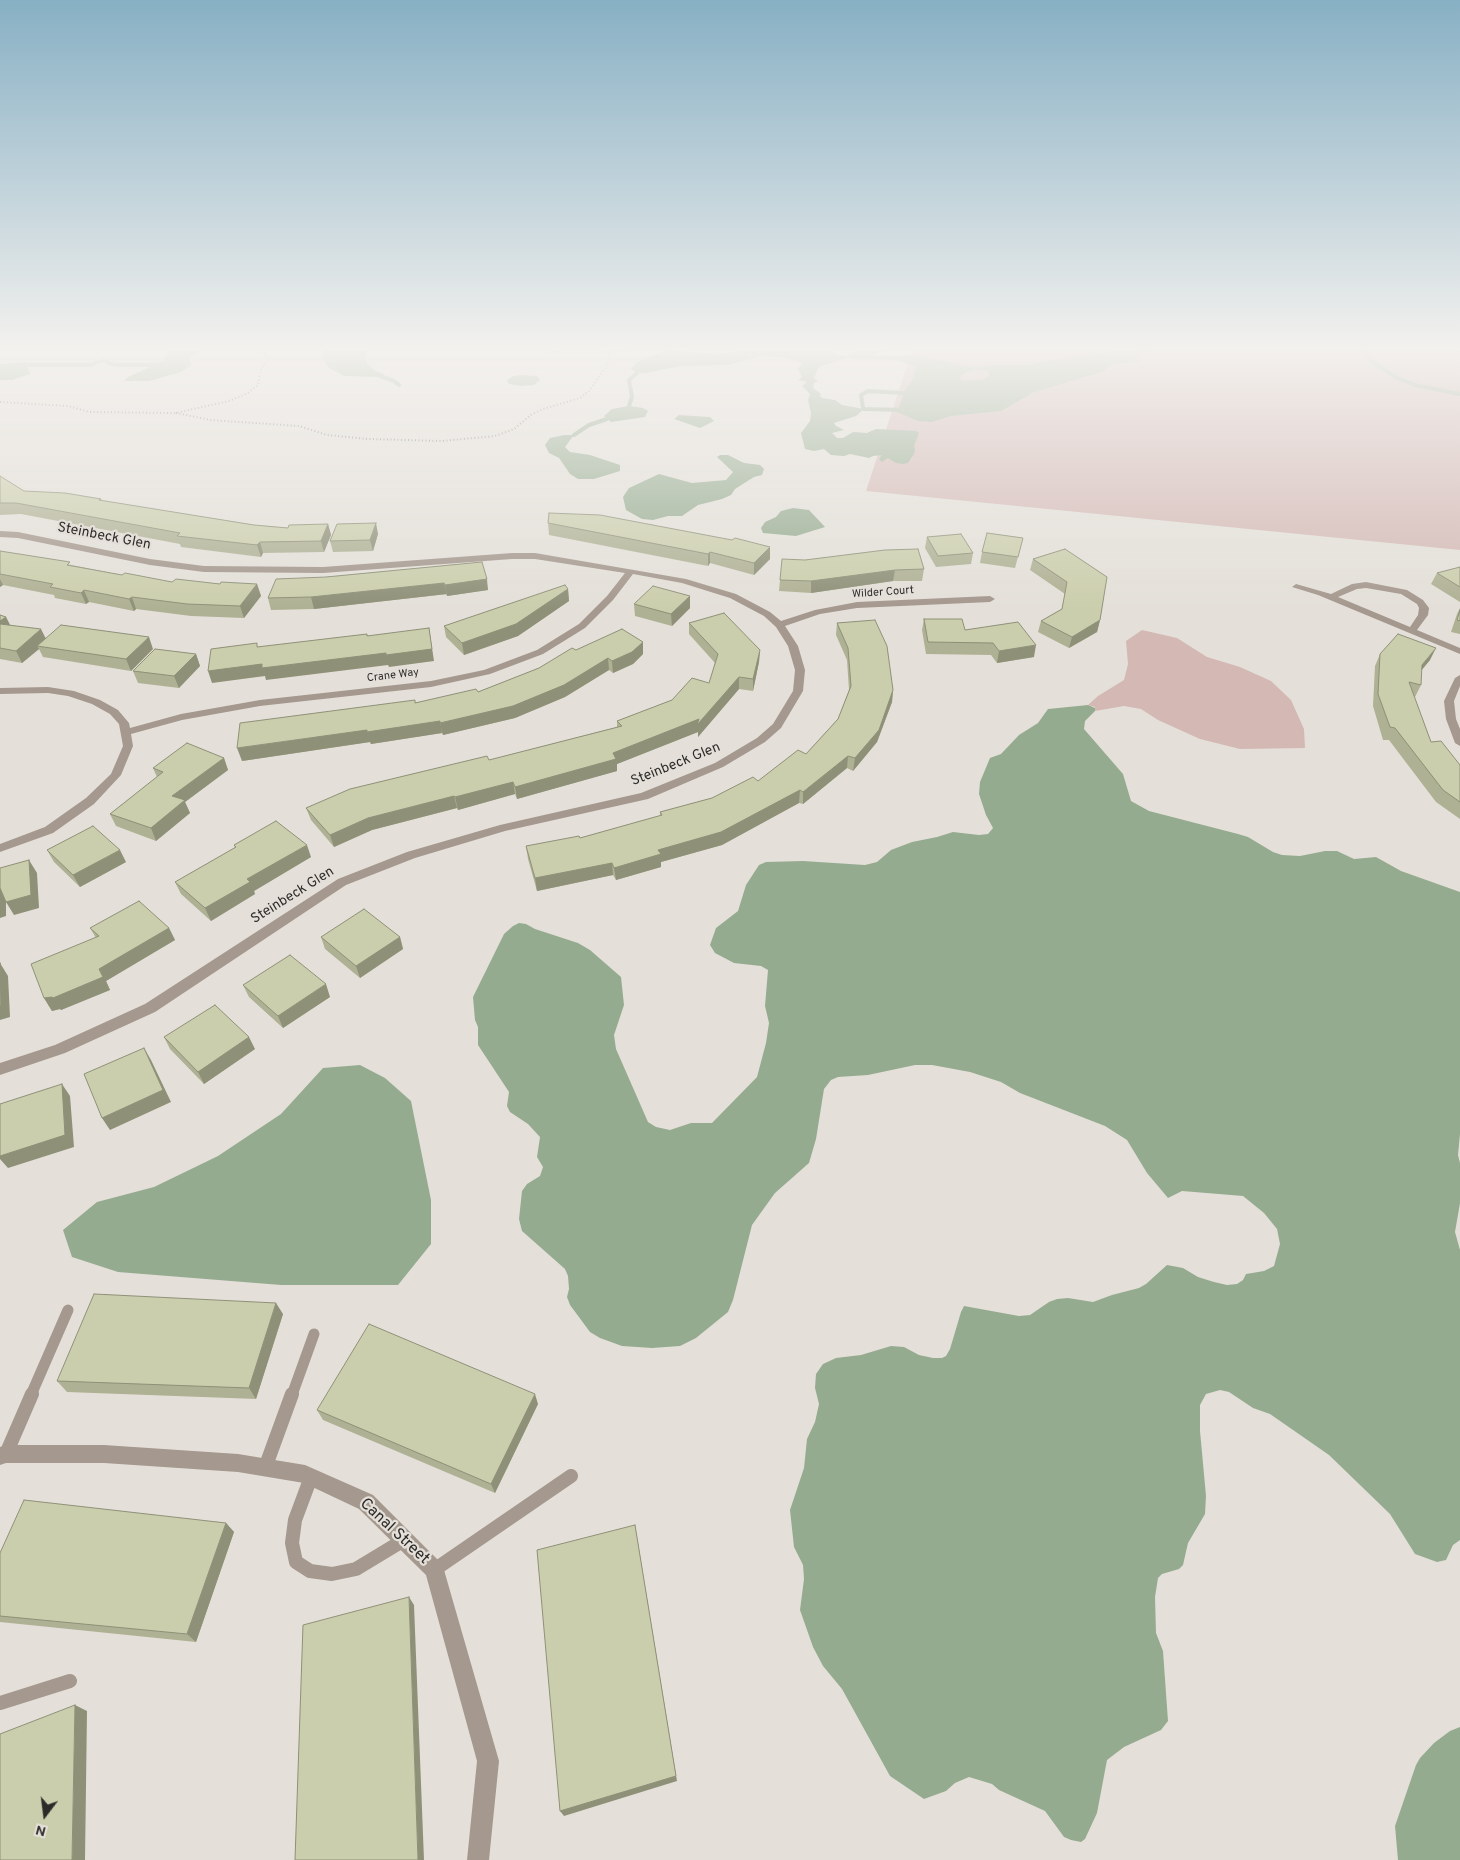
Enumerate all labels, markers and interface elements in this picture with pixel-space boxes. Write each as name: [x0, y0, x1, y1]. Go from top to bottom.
street label: Steinbeck Glen: [56, 520, 152, 554]
street label: Wilder Court: [852, 584, 914, 602]
street label: Crane Way: [366, 666, 420, 686]
street label: Steinbeck Glen: [629, 739, 723, 791]
street label: Steinbeck Glen: [248, 864, 338, 928]
street label: Canal Street: [355, 1495, 433, 1569]
north arrow: [20, 1790, 70, 1840]
text: N: [34, 1820, 48, 1839]

